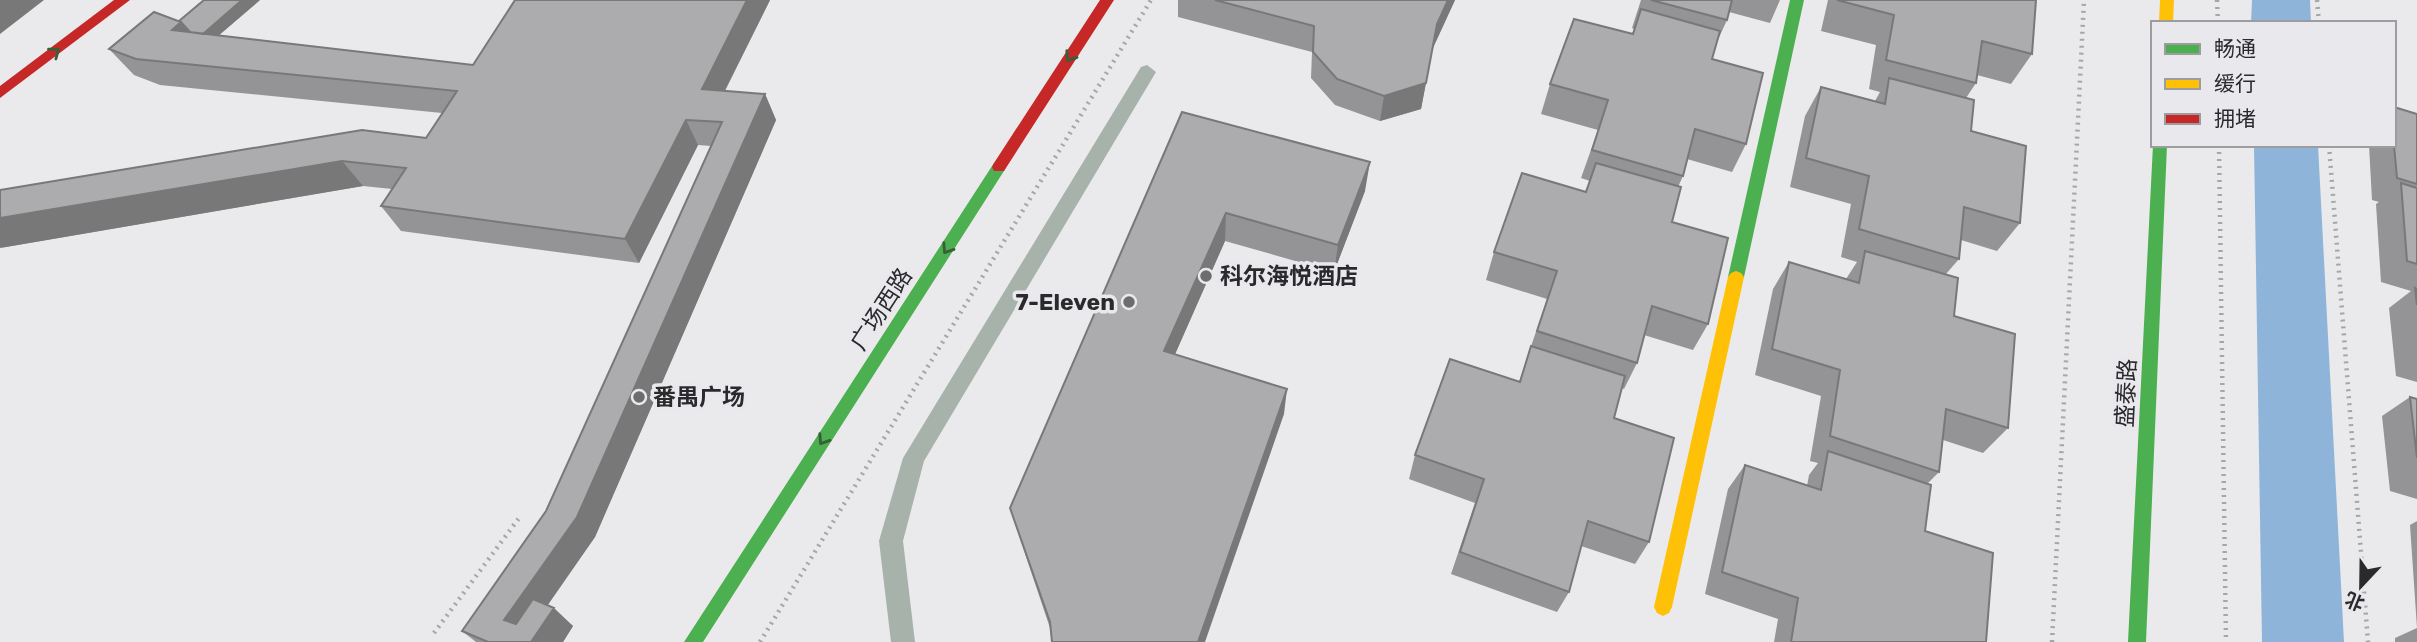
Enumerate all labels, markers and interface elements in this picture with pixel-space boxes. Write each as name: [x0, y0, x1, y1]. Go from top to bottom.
legend: [2151, 21, 2396, 147]
text: 畅通: [2214, 36, 2256, 61]
one-way arrow: [47, 47, 59, 60]
one-way arrow: [1065, 50, 1078, 63]
text: 缓行: [2214, 71, 2256, 96]
text: 拥堵: [2214, 106, 2256, 131]
one-way arrow: [942, 241, 955, 254]
place label: 科尔海悦酒店: [1220, 262, 1358, 290]
street label: 广场西路: [844, 263, 918, 355]
marker: 科尔海悦酒店: [1198, 268, 1214, 284]
place label: 7-Eleven: [1015, 288, 1115, 316]
marker: 7-Eleven: [1121, 294, 1137, 310]
street label: 盛泰路: [2110, 358, 2142, 428]
place label: 番禺广场: [653, 383, 745, 411]
marker: 番禺广场: [631, 389, 647, 405]
one-way arrow: [819, 432, 832, 445]
north arrow: [2326, 551, 2396, 621]
text: 北: [2342, 587, 2368, 616]

